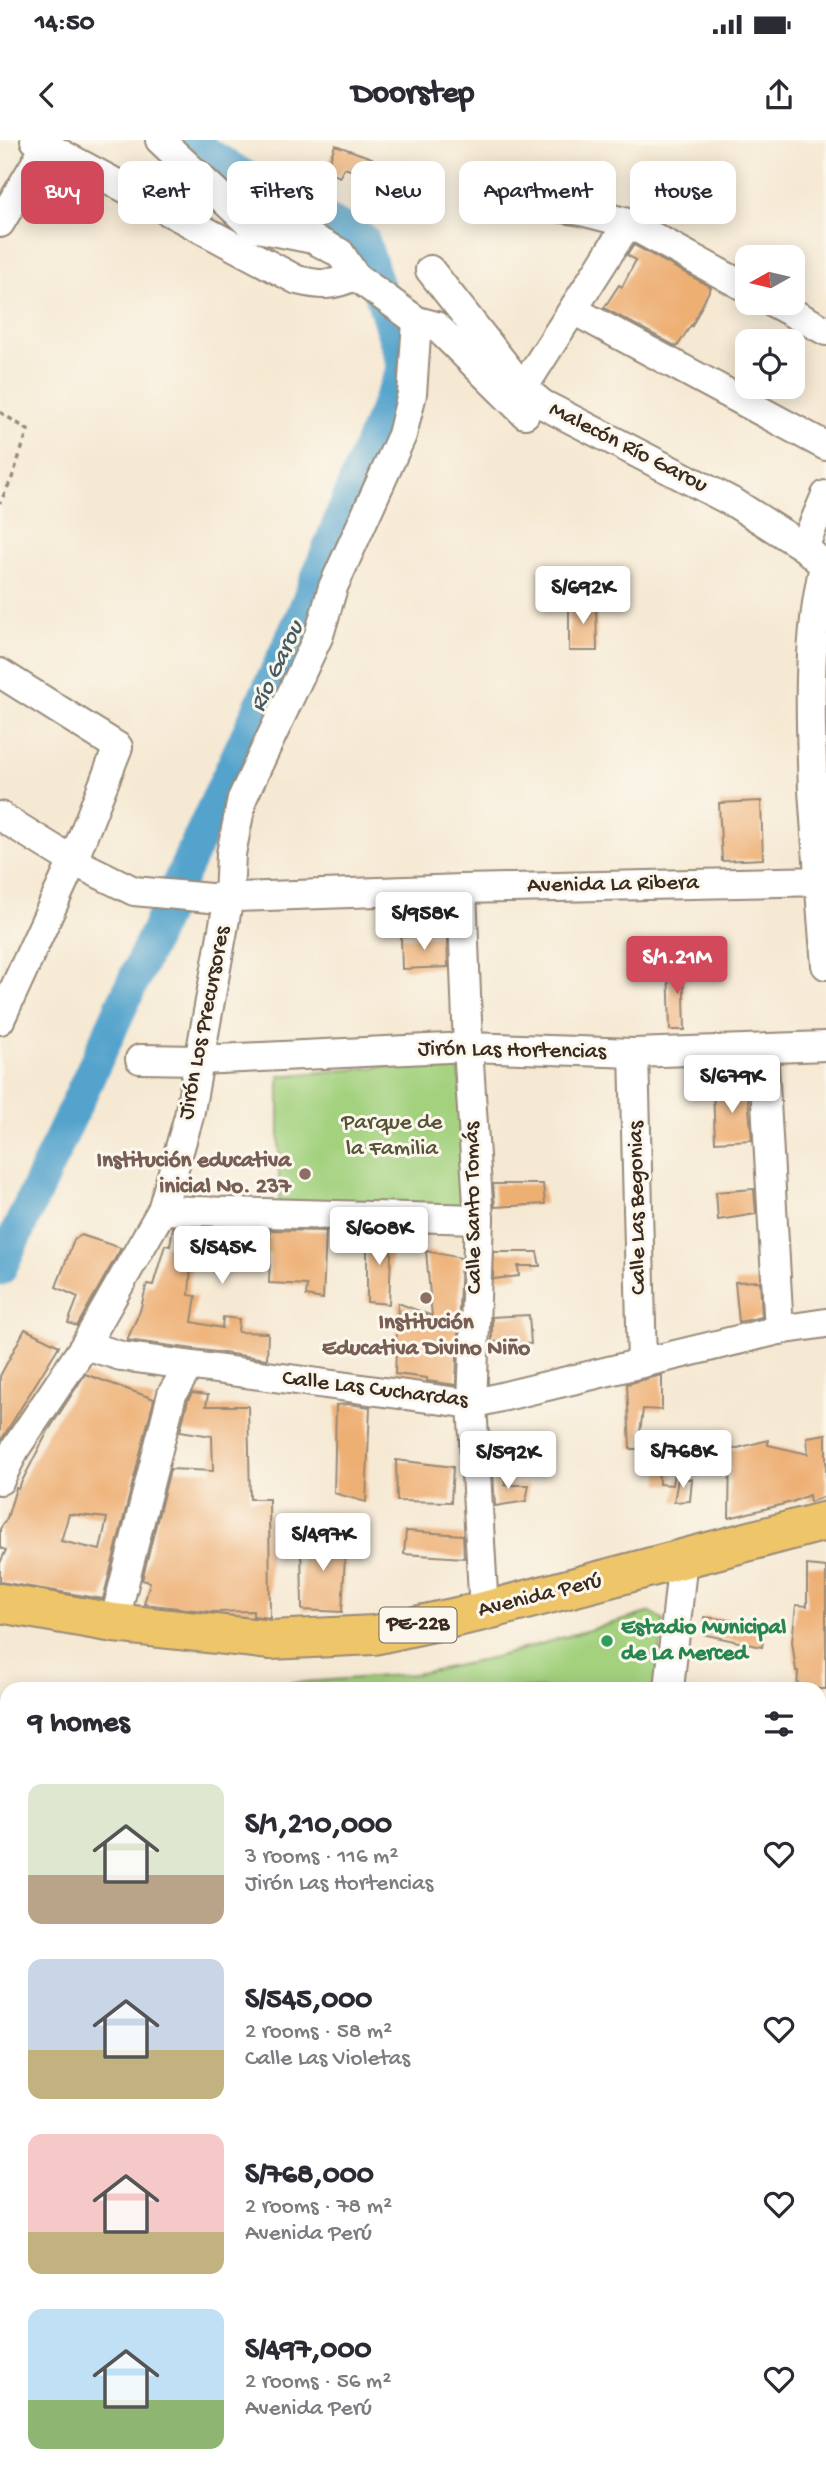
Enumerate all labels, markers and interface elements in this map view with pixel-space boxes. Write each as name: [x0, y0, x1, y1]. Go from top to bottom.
text: 14:50: [35, 9, 94, 40]
icon: back: [28, 76, 66, 114]
text: Doorstep: [352, 76, 474, 114]
icon: share: [760, 76, 798, 114]
chip: Buy: [21, 161, 104, 224]
chip: Rent: [118, 161, 213, 224]
chip: Filters: [227, 161, 337, 224]
chip: New: [351, 161, 445, 224]
chip: Apartment: [459, 161, 616, 224]
chip: House: [630, 161, 736, 224]
north arrow: [735, 245, 805, 315]
map controls: [735, 245, 805, 399]
button: locate: [735, 329, 805, 399]
street label: Malecón Río Garou: [544, 396, 712, 500]
pin: S/692K: [526, 566, 640, 626]
text: S/692K: [551, 575, 615, 602]
water label: Río Garou: [244, 616, 312, 717]
street label: Avenida La Ribera: [527, 870, 700, 900]
pin: S/958K: [367, 892, 481, 952]
text: S/958K: [391, 901, 457, 928]
street label: Jirón Los Precursores: [173, 924, 237, 1122]
pin: S/1.21M: [612, 936, 742, 996]
text: S/1.21M: [642, 945, 712, 972]
street label: Jirón Las Hortencias: [418, 1036, 607, 1066]
pin: S/679K: [675, 1056, 789, 1115]
text: S/679K: [700, 1064, 764, 1091]
park label: Parque de la Familia: [341, 1110, 444, 1163]
street label: Calle Las Begonias: [623, 1120, 653, 1295]
street label: Calle Santo Tomás: [459, 1121, 489, 1294]
place label: Institución educativa inicial No. 237: [96, 1148, 292, 1201]
marker: Institución educativa inicial No. 237: [297, 1166, 313, 1182]
pin: S/608K: [322, 1208, 436, 1267]
text: S/608K: [346, 1216, 412, 1243]
pin: S/545K: [165, 1226, 279, 1286]
text: S/545K: [190, 1235, 254, 1262]
marker: Institución Educativa Divino Niño: [418, 1290, 434, 1306]
place label: Institución Educativa Divino Niño: [322, 1310, 530, 1363]
street label: Calle Las Cuchardas: [281, 1365, 470, 1415]
pin: S/768K: [626, 1430, 740, 1490]
pin: S/592K: [451, 1432, 565, 1491]
text: S/768K: [650, 1439, 716, 1466]
text: S/592K: [476, 1440, 540, 1467]
pin: S/497K: [266, 1514, 380, 1573]
text: S/497K: [291, 1522, 355, 1549]
street label: Avenida Perú: [475, 1568, 605, 1624]
road number: PE-22B: [380, 1608, 457, 1642]
place label: Estadio Municipal de La Merced: [621, 1615, 786, 1668]
marker: Estadio Municipal de La Merced: [599, 1633, 615, 1649]
icon: filters: [760, 1705, 798, 1743]
text: 9 homes: [28, 1707, 130, 1742]
text: S/1,210,000: [245, 1809, 392, 1844]
icon: home: [84, 1812, 168, 1896]
icon: heart: [760, 1835, 798, 1873]
text: 3 rooms · 116 m²: [245, 1844, 398, 1871]
text: Jirón Las Hortencias: [245, 1871, 433, 1898]
text: S/545,000: [245, 1984, 372, 2019]
icon: home: [84, 1987, 168, 2071]
icon: heart: [760, 2010, 798, 2048]
text: 2 rooms · 58 m²: [245, 2019, 392, 2046]
text: Calle Las Violetas: [245, 2046, 410, 2073]
text: S/768,000: [245, 2159, 374, 2194]
icon: home: [84, 2162, 168, 2246]
icon: heart: [760, 2185, 798, 2223]
text: 2 rooms · 78 m²: [245, 2194, 392, 2221]
text: Avenida Perú: [245, 2221, 372, 2248]
text: S/497,000: [245, 2334, 371, 2369]
icon: home: [84, 2337, 168, 2421]
icon: heart: [760, 2360, 798, 2398]
text: 2 rooms · 56 m²: [245, 2369, 391, 2396]
text: Avenida Perú: [245, 2396, 372, 2423]

